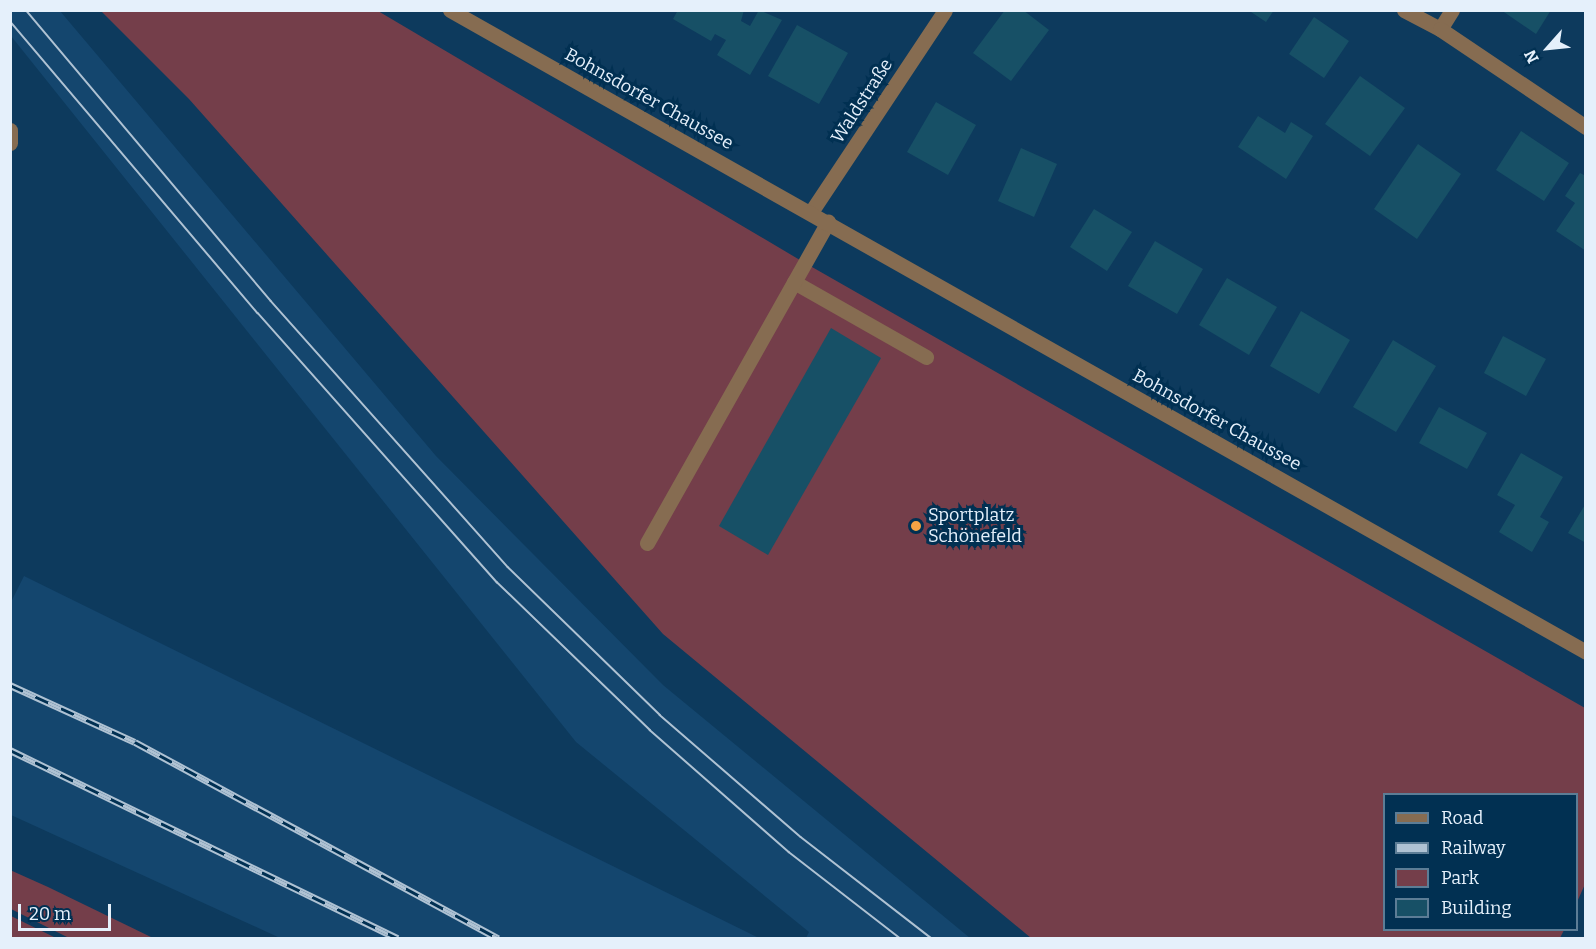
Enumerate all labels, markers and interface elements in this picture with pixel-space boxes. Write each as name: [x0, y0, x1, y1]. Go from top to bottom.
north arrow: [1518, 18, 1578, 78]
street label: Bohnsdorfer Chaussee: [561, 44, 737, 154]
text: N: [1520, 47, 1543, 66]
street label: Waldstraße: [827, 55, 897, 147]
street label: Bohnsdorfer Chaussee: [1129, 365, 1305, 475]
place label: Sportplatz Schönefeld: [928, 505, 1022, 548]
marker: Sportplatz Schönefeld: [909, 519, 923, 533]
legend: [1383, 793, 1578, 931]
text: Road: [1441, 807, 1483, 829]
text: Railway: [1441, 837, 1505, 859]
text: Park: [1441, 867, 1479, 889]
scale bar: [21, 892, 114, 930]
text: Building: [1441, 897, 1512, 919]
text: 20 m: [29, 903, 71, 925]

